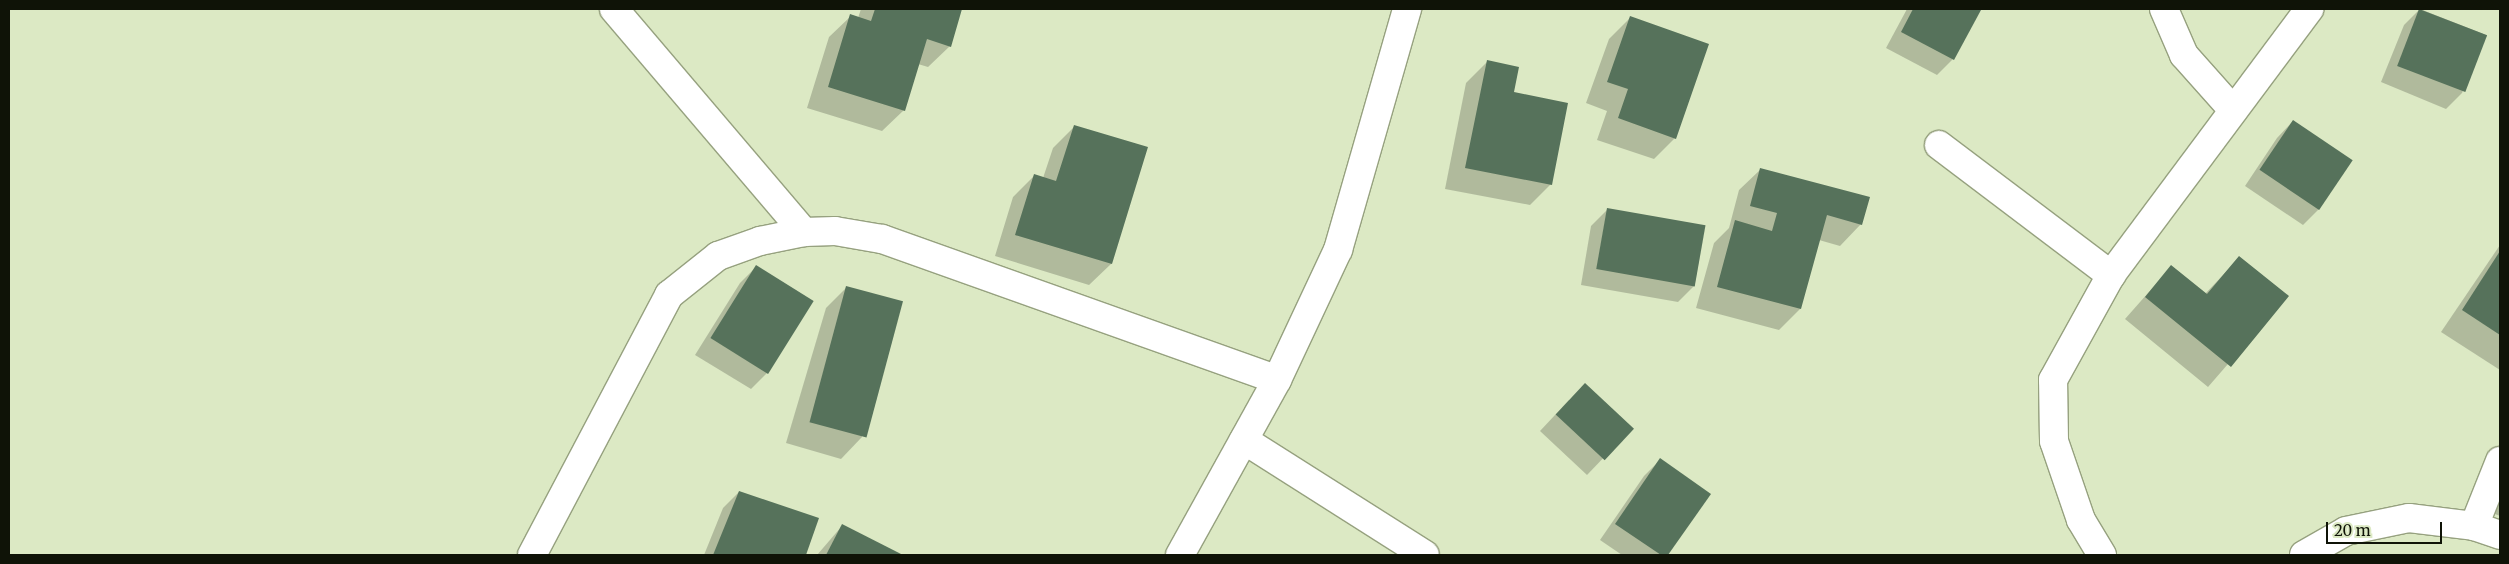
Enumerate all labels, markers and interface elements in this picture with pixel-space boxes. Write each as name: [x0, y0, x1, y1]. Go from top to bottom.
scale bar: [2329, 512, 2445, 544]
text: 20 m: [2334, 521, 2371, 540]

